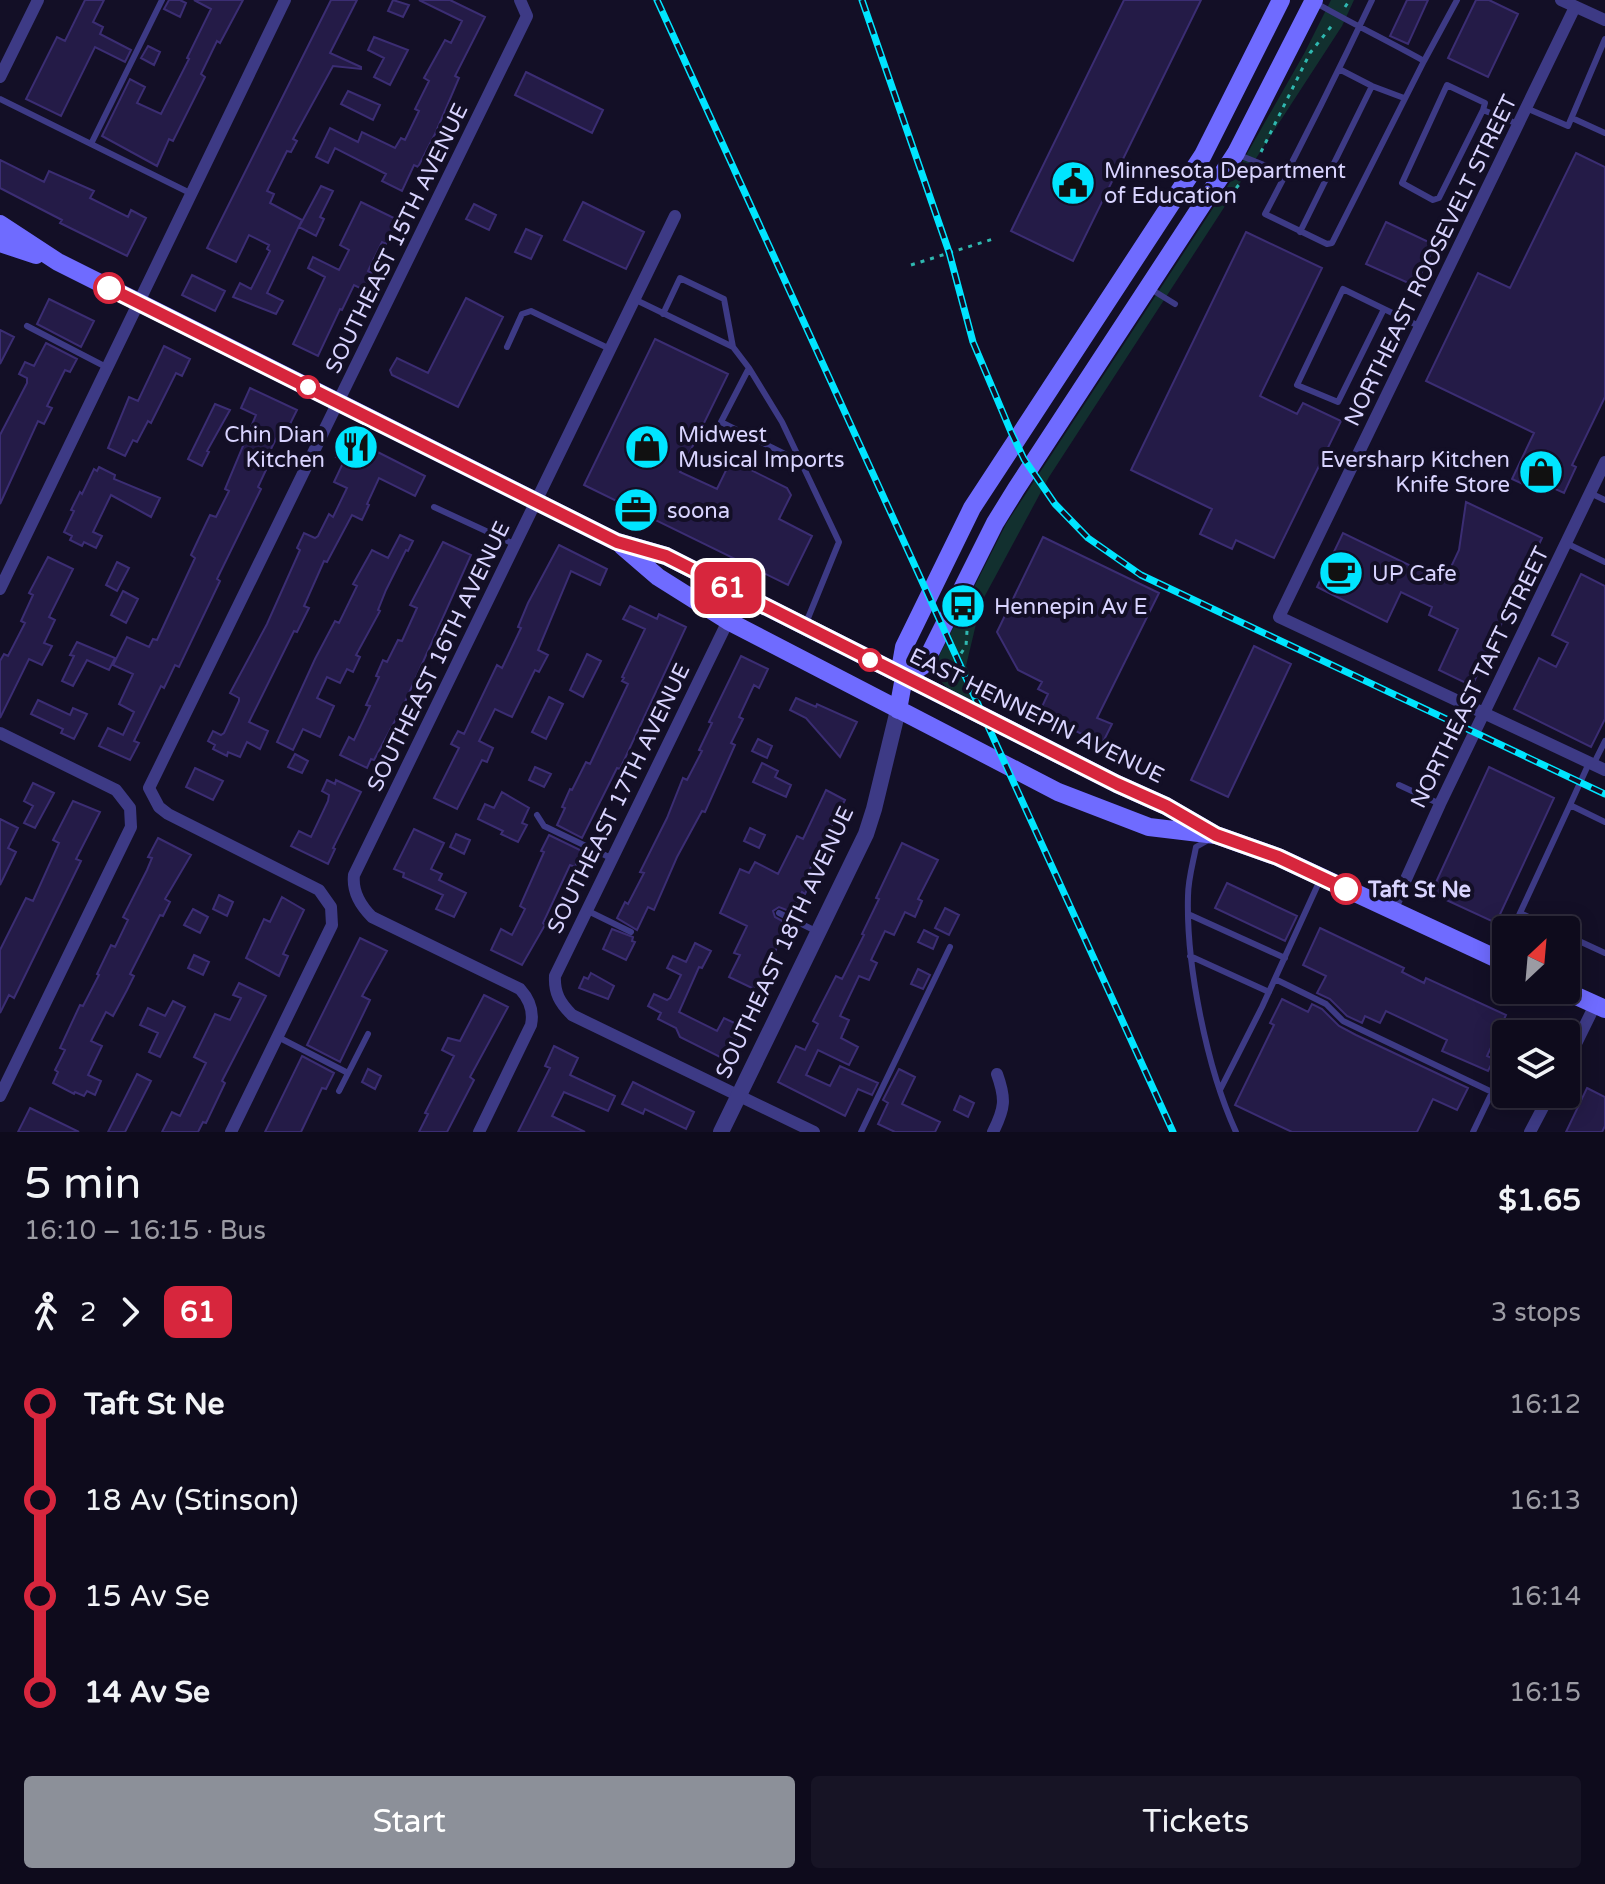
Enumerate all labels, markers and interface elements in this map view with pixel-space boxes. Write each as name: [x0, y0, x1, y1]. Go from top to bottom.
street label: NORTHEAST ROOSEVELT STREET: [1339, 90, 1523, 430]
street label: SOUTHEAST 15TH AVENUE: [320, 99, 474, 378]
place label: Minnesota Department of Education: [1104, 158, 1346, 209]
public building icon: Minnesota Department of Education: [1049, 159, 1097, 207]
unlabelled marker: [94, 273, 124, 303]
unlabelled marker: [297, 376, 319, 398]
place label: Chin Dian Kitchen: [224, 422, 325, 473]
place label: Midwest Musical Imports: [678, 422, 845, 473]
restaurant icon: Chin Dian Kitchen: [332, 423, 380, 471]
shop icon: Midwest Musical Imports: [623, 423, 671, 471]
place label: Eversharp Kitchen Knife Store: [1320, 447, 1510, 498]
shop icon: Eversharp Kitchen Knife Store: [1517, 448, 1565, 496]
office icon: soona: [612, 486, 660, 534]
place label: soona: [667, 498, 730, 524]
street label: SOUTHEAST 16TH AVENUE: [362, 517, 516, 796]
street label: NORTHEAST TAFT STREET: [1405, 542, 1555, 812]
cafe icon: UP Cafe: [1317, 549, 1365, 597]
place label: UP Cafe: [1372, 561, 1457, 587]
line badge: 61: [692, 562, 764, 614]
text: 61: [710, 571, 746, 605]
bus stop icon: Hennepin Av E: [939, 582, 987, 630]
place label: Hennepin Av E: [994, 594, 1148, 620]
street label: EAST HENNEPIN AVENUE: [905, 643, 1168, 789]
unlabelled marker: [859, 649, 881, 671]
street label: SOUTHEAST 17TH AVENUE: [542, 659, 696, 938]
street label: SOUTHEAST 18TH AVENUE: [710, 802, 859, 1082]
marker: Taft St Ne: [1331, 874, 1361, 904]
place label: Taft St Ne: [1367, 877, 1471, 903]
north arrow: [1492, 916, 1580, 1004]
map controls: [1492, 916, 1580, 1108]
button: layers: [1492, 1020, 1580, 1108]
text: 5 min: [24, 1158, 141, 1211]
text: $1.65: [1498, 1182, 1581, 1219]
text: 16:10 – 16:15 · Bus: [24, 1215, 266, 1246]
icon: walk: [24, 1290, 68, 1334]
icon: forward: [108, 1290, 152, 1334]
text: 61: [180, 1295, 216, 1329]
text: 2: [80, 1297, 96, 1328]
text: 3 stops: [1491, 1297, 1581, 1328]
text: Taft St Ne: [84, 1386, 225, 1423]
text: 16:12: [1509, 1389, 1581, 1420]
text: 18 Av (Stinson): [84, 1482, 299, 1519]
text: 16:13: [1509, 1485, 1581, 1516]
text: 15 Av Se: [84, 1578, 210, 1615]
text: 16:14: [1509, 1581, 1581, 1612]
text: 14 Av Se: [84, 1674, 210, 1711]
text: 16:15: [1509, 1677, 1581, 1708]
button: Start: [24, 1776, 795, 1868]
button: Tickets: [811, 1776, 1581, 1868]

